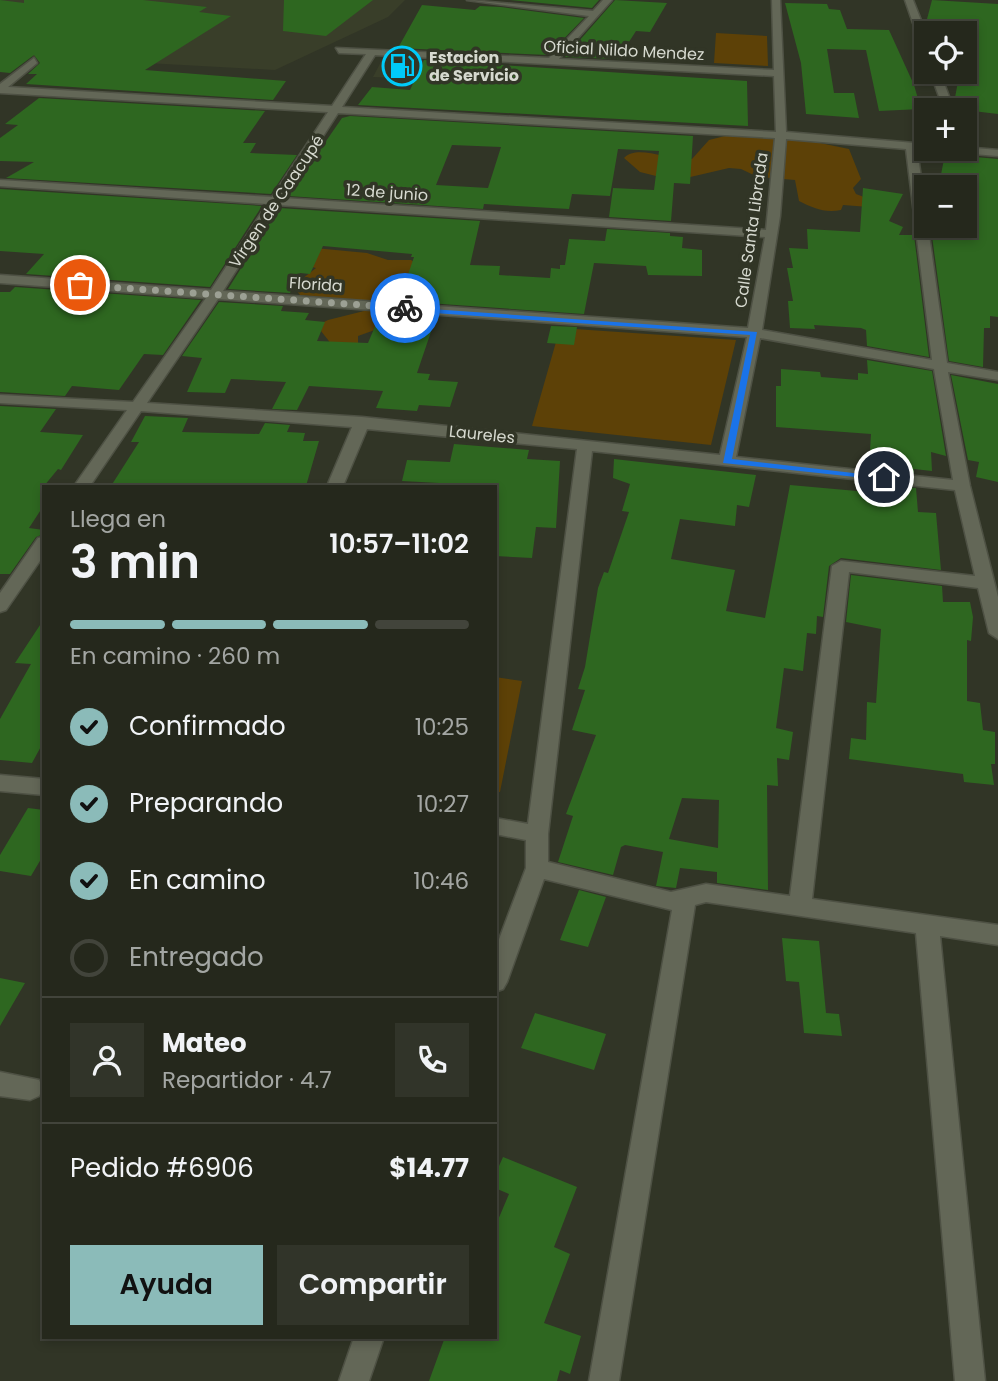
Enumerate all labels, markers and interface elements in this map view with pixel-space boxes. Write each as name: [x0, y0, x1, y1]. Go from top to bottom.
map controls: [914, 21, 977, 238]
button: locate: [914, 21, 977, 84]
street label: Oficial Nildo Mendez: [543, 35, 705, 66]
fuel station icon: Estacion de Servicio: [381, 45, 423, 87]
place label: Estacion de Servicio: [429, 46, 519, 87]
button: +: [914, 98, 977, 161]
street label: Virgen de Caacupé: [223, 130, 330, 272]
street label: Calle Santa Librada: [729, 151, 774, 309]
button: −: [914, 175, 977, 238]
street label: 12 de junio: [345, 178, 429, 207]
pin: [50, 255, 110, 315]
icon: bag: [61, 266, 99, 304]
street label: Florida: [288, 271, 344, 298]
courier: [370, 273, 440, 343]
icon: bike: [386, 289, 424, 327]
street label: Laureles: [448, 420, 516, 449]
pin: [854, 447, 914, 507]
icon: home: [865, 458, 903, 496]
text: Llega en: [70, 503, 166, 535]
text: 10:57–11:02: [329, 526, 469, 562]
text: 3 min: [70, 530, 200, 594]
text: En camino · 260 m: [70, 640, 280, 672]
icon: check: [70, 708, 108, 746]
text: Confirmado: [129, 708, 286, 744]
text: 10:25: [415, 711, 469, 743]
icon: check: [70, 785, 108, 823]
text: Preparando: [129, 785, 283, 821]
text: 10:27: [417, 788, 469, 820]
icon: check: [70, 862, 108, 900]
text: En camino: [129, 862, 266, 898]
text: 10:46: [413, 865, 469, 897]
text: Entregado: [129, 939, 264, 975]
button: person: [70, 1023, 144, 1097]
button: phone: [395, 1023, 469, 1097]
text: Mateo: [162, 1025, 247, 1061]
text: Repartidor · 4.7: [162, 1064, 332, 1096]
text: Pedido #6906: [70, 1150, 254, 1186]
text: $14.77: [389, 1150, 469, 1186]
button: Ayuda: [70, 1245, 263, 1325]
button: Compartir: [277, 1245, 469, 1325]

